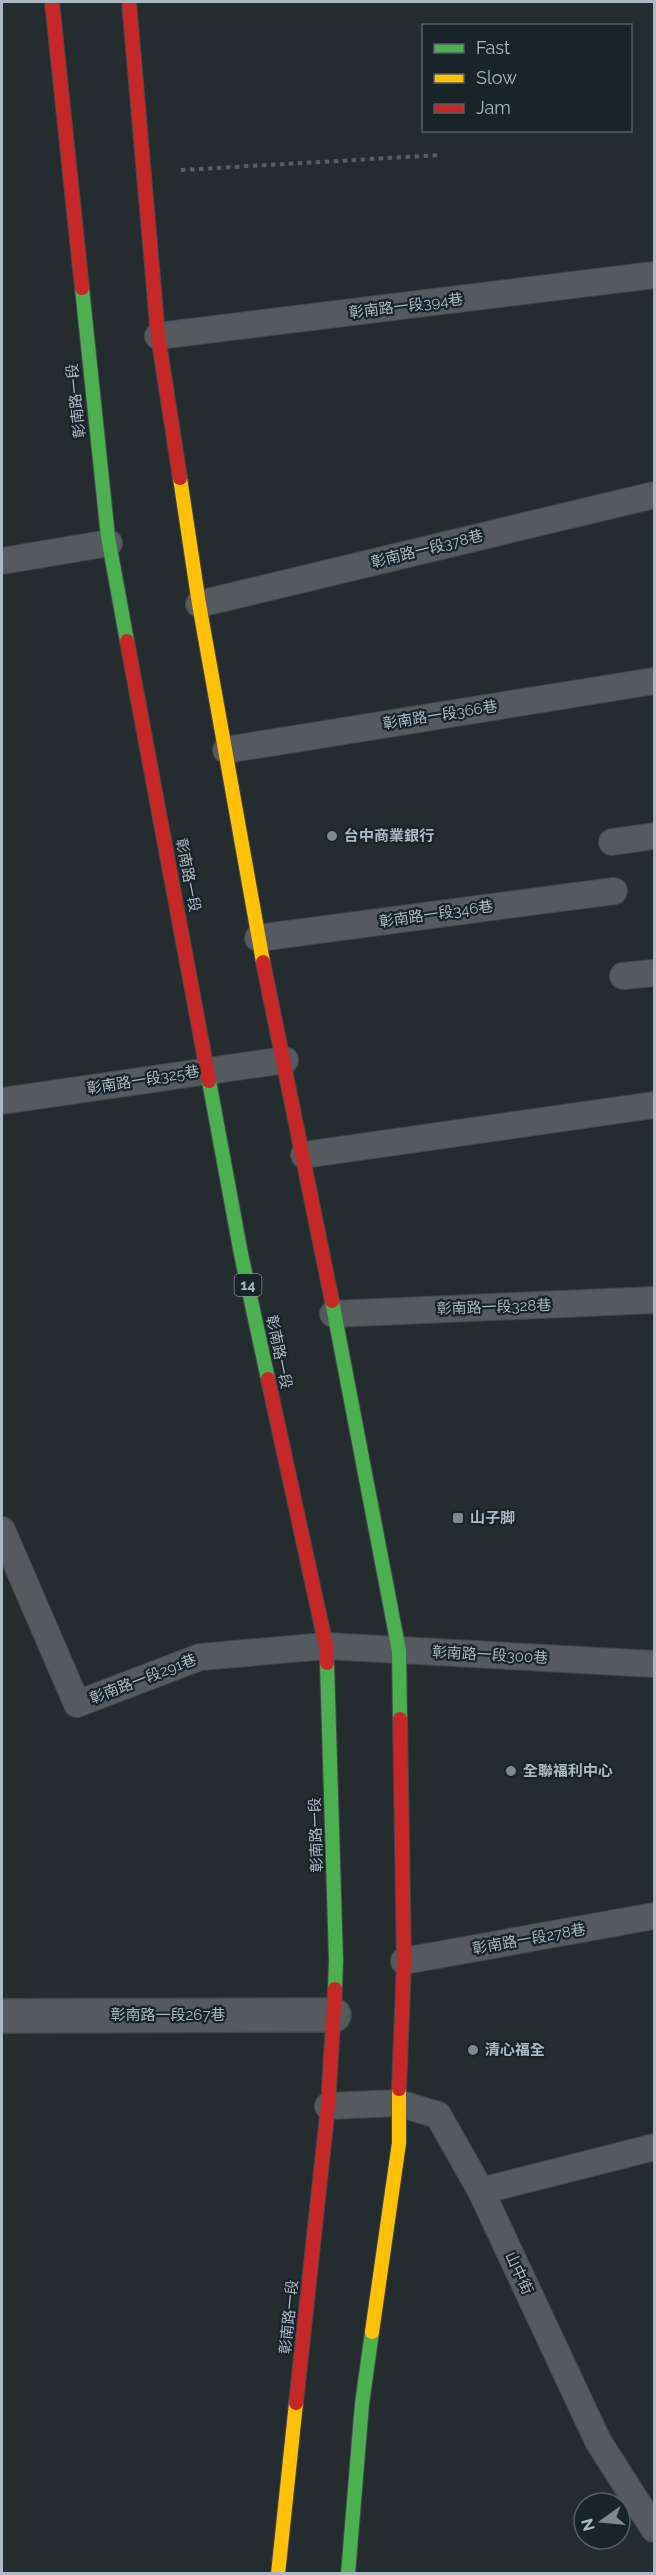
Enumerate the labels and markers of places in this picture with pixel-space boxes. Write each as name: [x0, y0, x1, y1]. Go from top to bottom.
place label: 台中商業銀行: [344, 827, 434, 845]
marker: 台中商業銀行: [325, 829, 339, 843]
place label: 山子脚: [470, 1509, 515, 1527]
marker: 山子脚: [451, 1511, 465, 1525]
place label: 全聯福利中心: [523, 1762, 613, 1780]
marker: 全聯福利中心: [504, 1764, 518, 1778]
place label: 清心福全: [485, 2041, 545, 2059]
marker: 清心福全: [466, 2043, 480, 2057]

